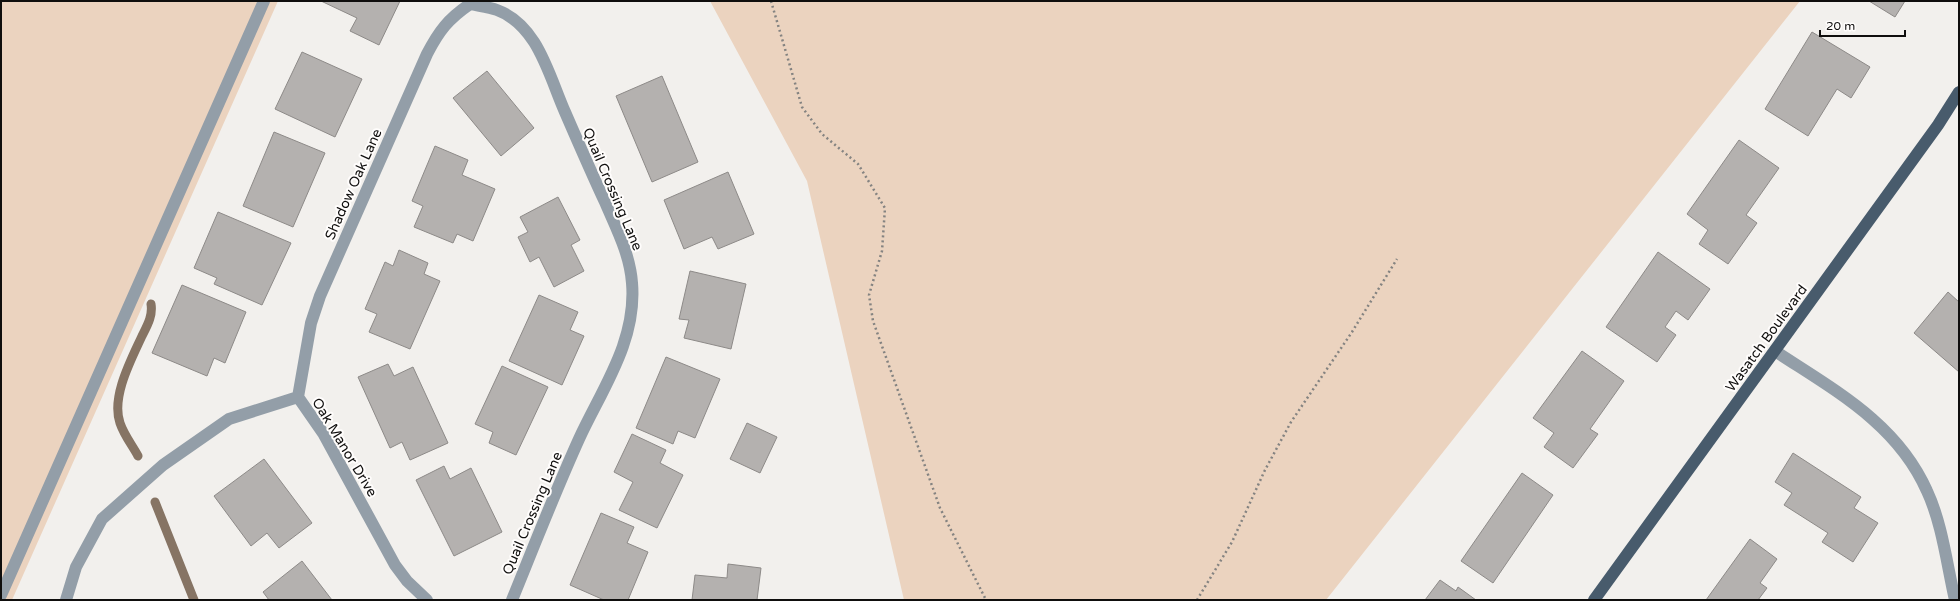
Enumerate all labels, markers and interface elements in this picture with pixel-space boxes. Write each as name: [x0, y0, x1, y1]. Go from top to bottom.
scale bar: [1820, 12, 1905, 38]
text: 20 m: [1826, 19, 1855, 33]
street label: Quail Crossing Lane: [579, 125, 646, 253]
street label: Shadow Oak Lane: [321, 126, 386, 242]
street label: Wasatch Boulevard: [1722, 282, 1811, 395]
street label: Oak Manor Drive: [308, 395, 381, 500]
street label: Quail Crossing Lane: [499, 449, 566, 577]

